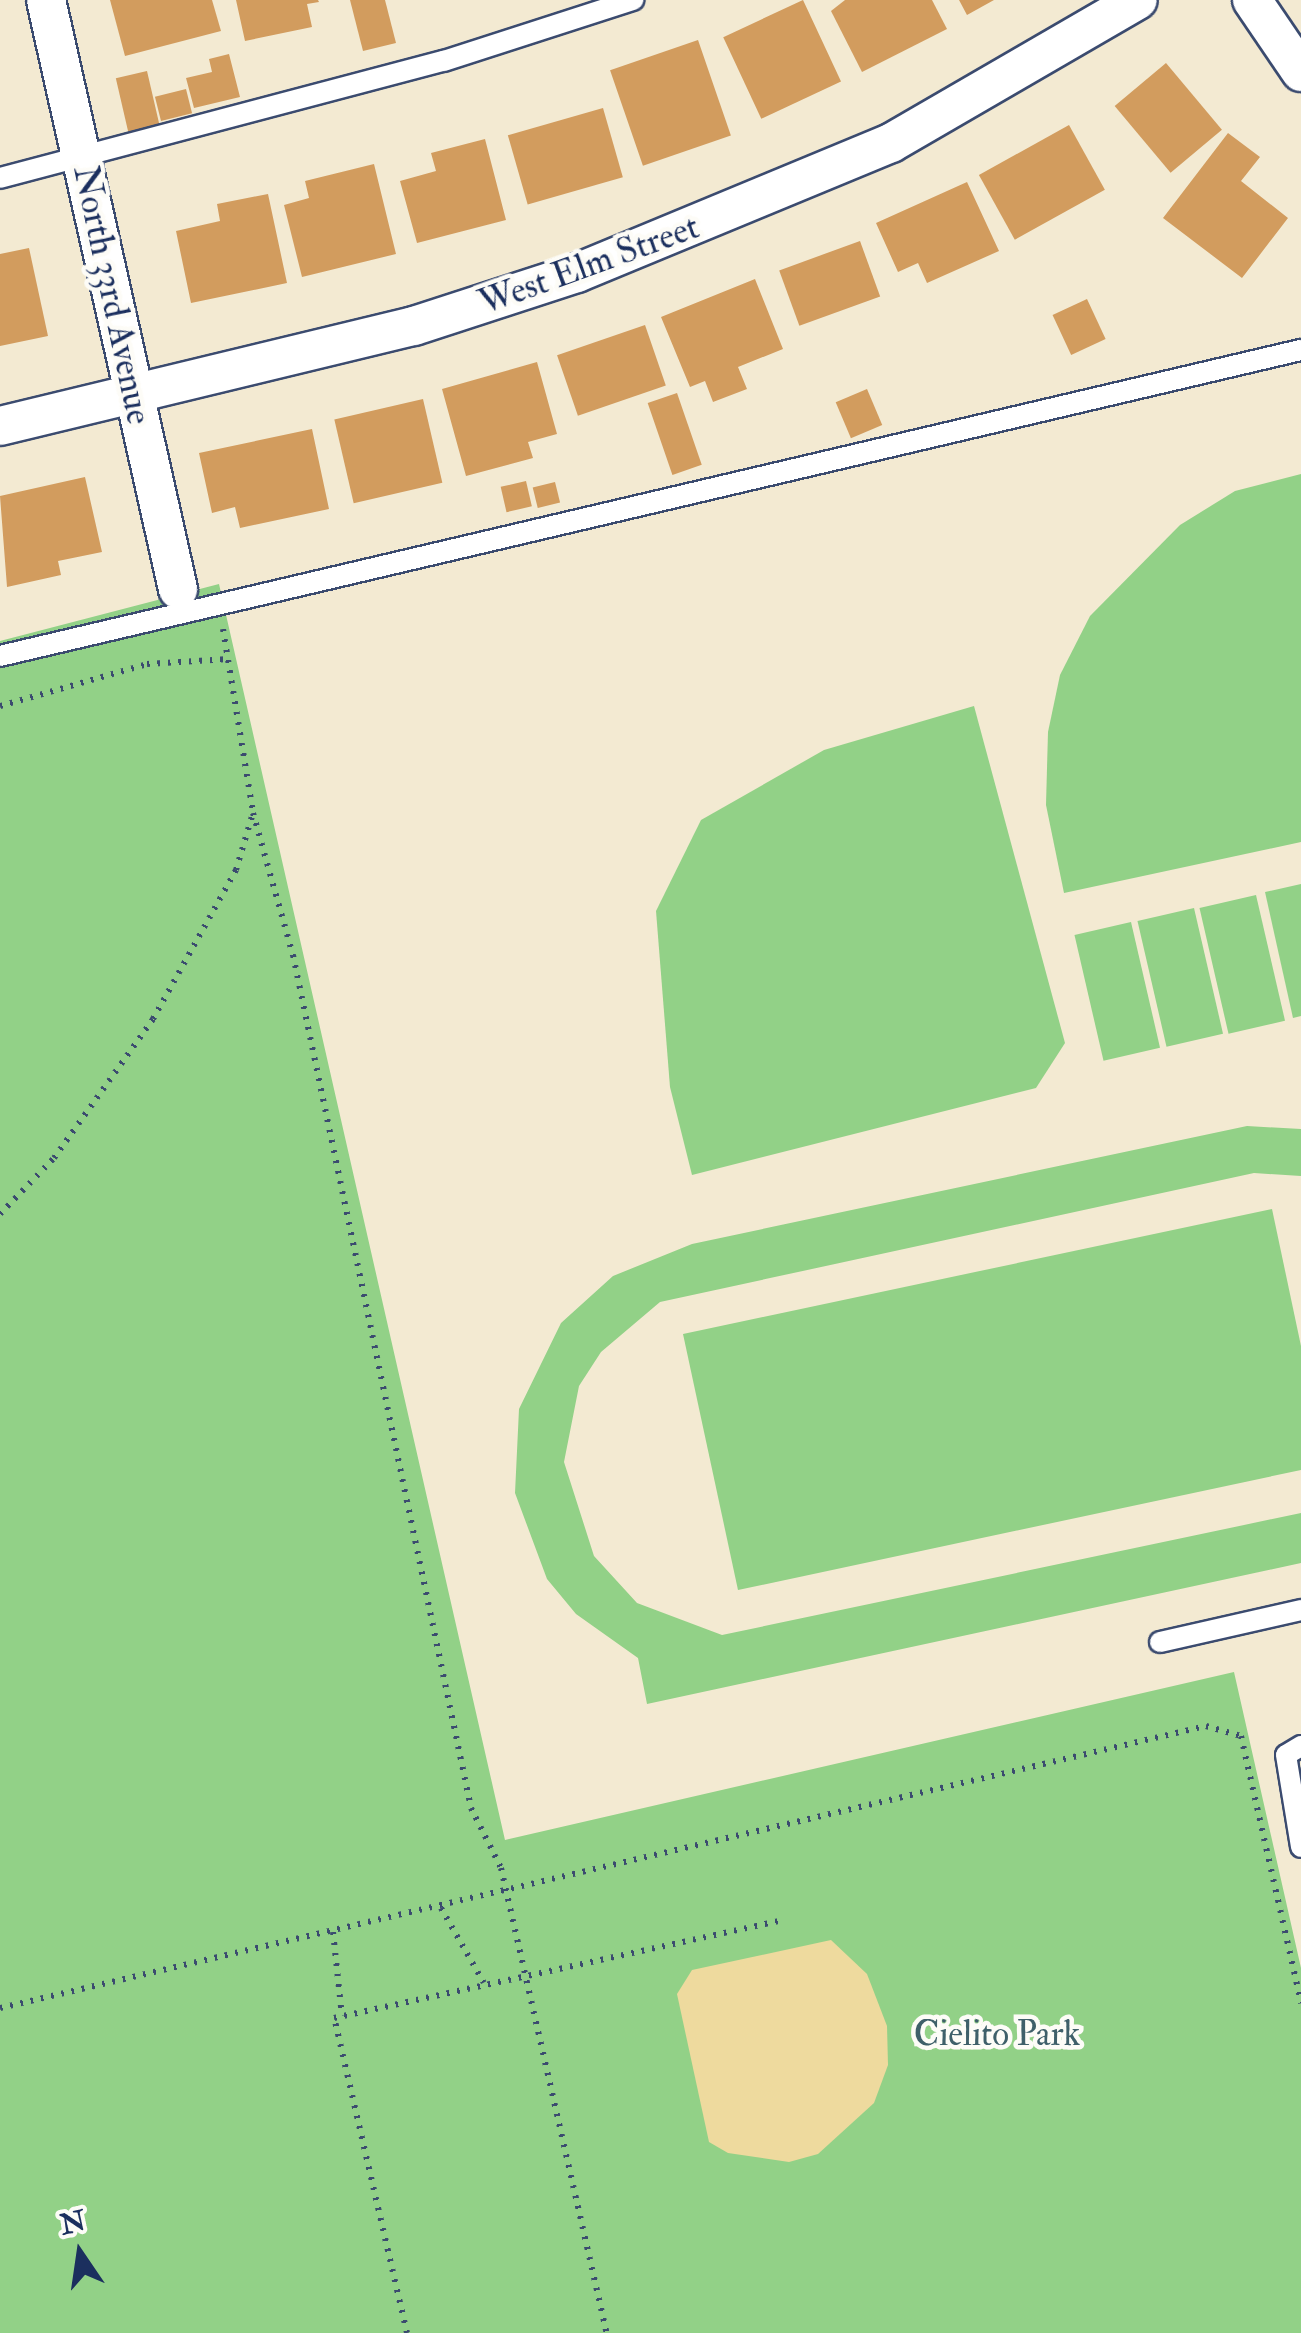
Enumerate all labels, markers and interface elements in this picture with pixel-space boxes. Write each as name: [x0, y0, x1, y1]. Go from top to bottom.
street label: North 33rd Avenue: [64, 162, 160, 428]
street label: West Elm Street: [473, 206, 705, 324]
park label: Cielito Park: [914, 2013, 1080, 2055]
north arrow: [30, 2203, 130, 2303]
text: N: [57, 2203, 89, 2243]

